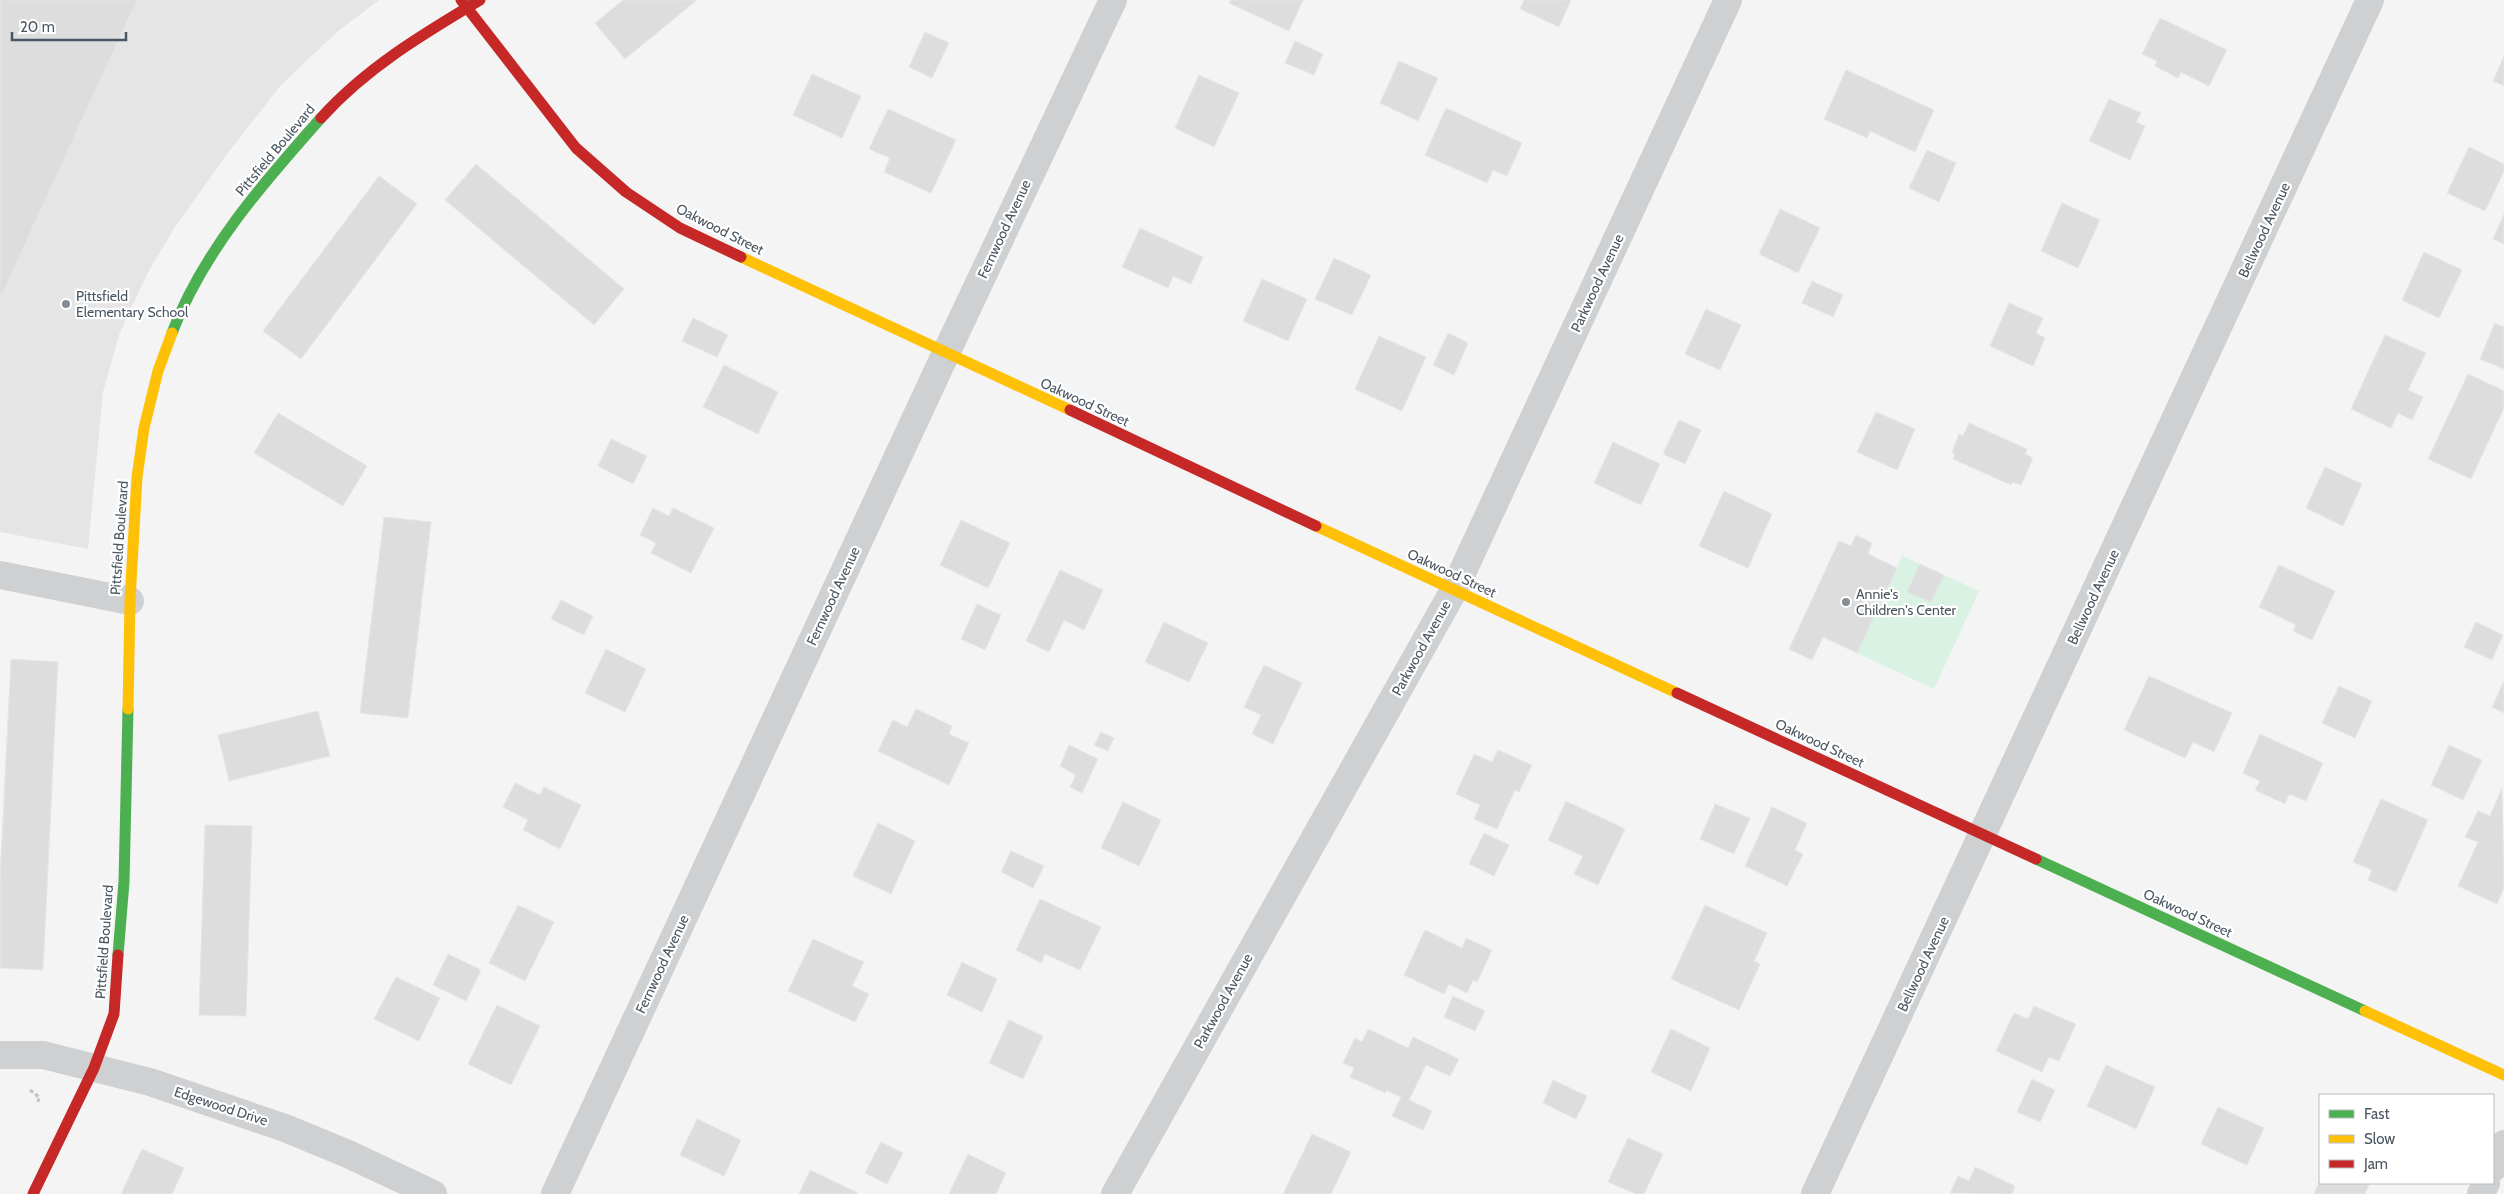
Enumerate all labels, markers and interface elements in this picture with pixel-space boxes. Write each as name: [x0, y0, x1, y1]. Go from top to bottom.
scale bar: [12, 10, 126, 42]
text: 20 m: [20, 18, 55, 36]
street label: Pittsfield Boulevard: [231, 100, 319, 200]
street label: Fernwood Avenue: [973, 177, 1035, 281]
street label: Bellwood Avenue: [2234, 180, 2294, 280]
street label: Oakwood Street: [673, 199, 767, 259]
street label: Parkwood Avenue: [1566, 231, 1628, 335]
place label: Pittsfield Elementary School: [76, 287, 189, 321]
marker: Pittsfield Elementary School: [60, 298, 72, 310]
street label: Oakwood Street: [1038, 374, 1133, 431]
street label: Pittsfield Boulevard: [106, 480, 132, 596]
street label: Fernwood Avenue: [802, 544, 864, 648]
street label: Oakwood Street: [1405, 545, 1500, 602]
street label: Bellwood Avenue: [2063, 547, 2123, 647]
place label: Annie's Children's Center: [1856, 585, 1956, 619]
marker: Annie's Children's Center: [1840, 596, 1852, 608]
street label: Parkwood Avenue: [1387, 597, 1455, 699]
street label: Oakwood Street: [1773, 715, 1868, 772]
street label: Pittsfield Boulevard: [91, 884, 117, 1000]
street label: Oakwood Street: [2141, 885, 2236, 942]
street label: Fernwood Avenue: [631, 912, 693, 1016]
street label: Bellwood Avenue: [1893, 914, 1953, 1014]
street label: Parkwood Avenue: [1189, 950, 1257, 1052]
street label: Edgewood Drive: [172, 1082, 270, 1130]
legend: [2319, 1094, 2494, 1184]
text: Fast: [2364, 1105, 2389, 1123]
text: Slow: [2364, 1130, 2395, 1148]
text: Jam: [2363, 1155, 2388, 1173]

